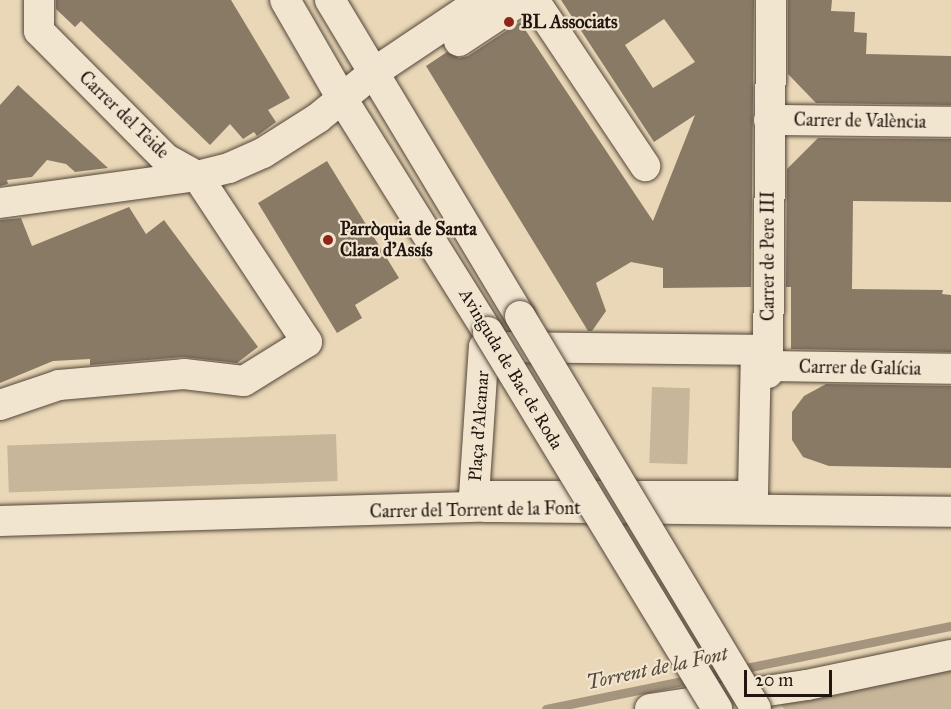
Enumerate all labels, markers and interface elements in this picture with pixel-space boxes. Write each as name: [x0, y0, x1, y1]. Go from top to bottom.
place label: BL Associats: [521, 11, 617, 33]
marker: BL Associats: [502, 15, 516, 29]
street label: Carrer del Teide: [75, 67, 173, 163]
street label: Carrer de València: [793, 109, 927, 133]
street label: Carrer de Pere III: [757, 191, 779, 321]
place label: Parròquia de Santa Clara d'Assís: [340, 219, 477, 262]
marker: Parròquia de Santa Clara d'Assís: [321, 233, 335, 247]
street label: Avinguda de Bac de Roda: [454, 285, 568, 453]
street label: Carrer de Galícia: [799, 356, 921, 380]
street label: Plaça d'Alcanar: [464, 370, 494, 482]
street label: Carrer del Torrent de la Font: [369, 497, 581, 523]
water label: Torrent de la Font: [584, 641, 730, 695]
scale bar: [747, 658, 836, 696]
text: 20 m: [755, 669, 793, 691]

